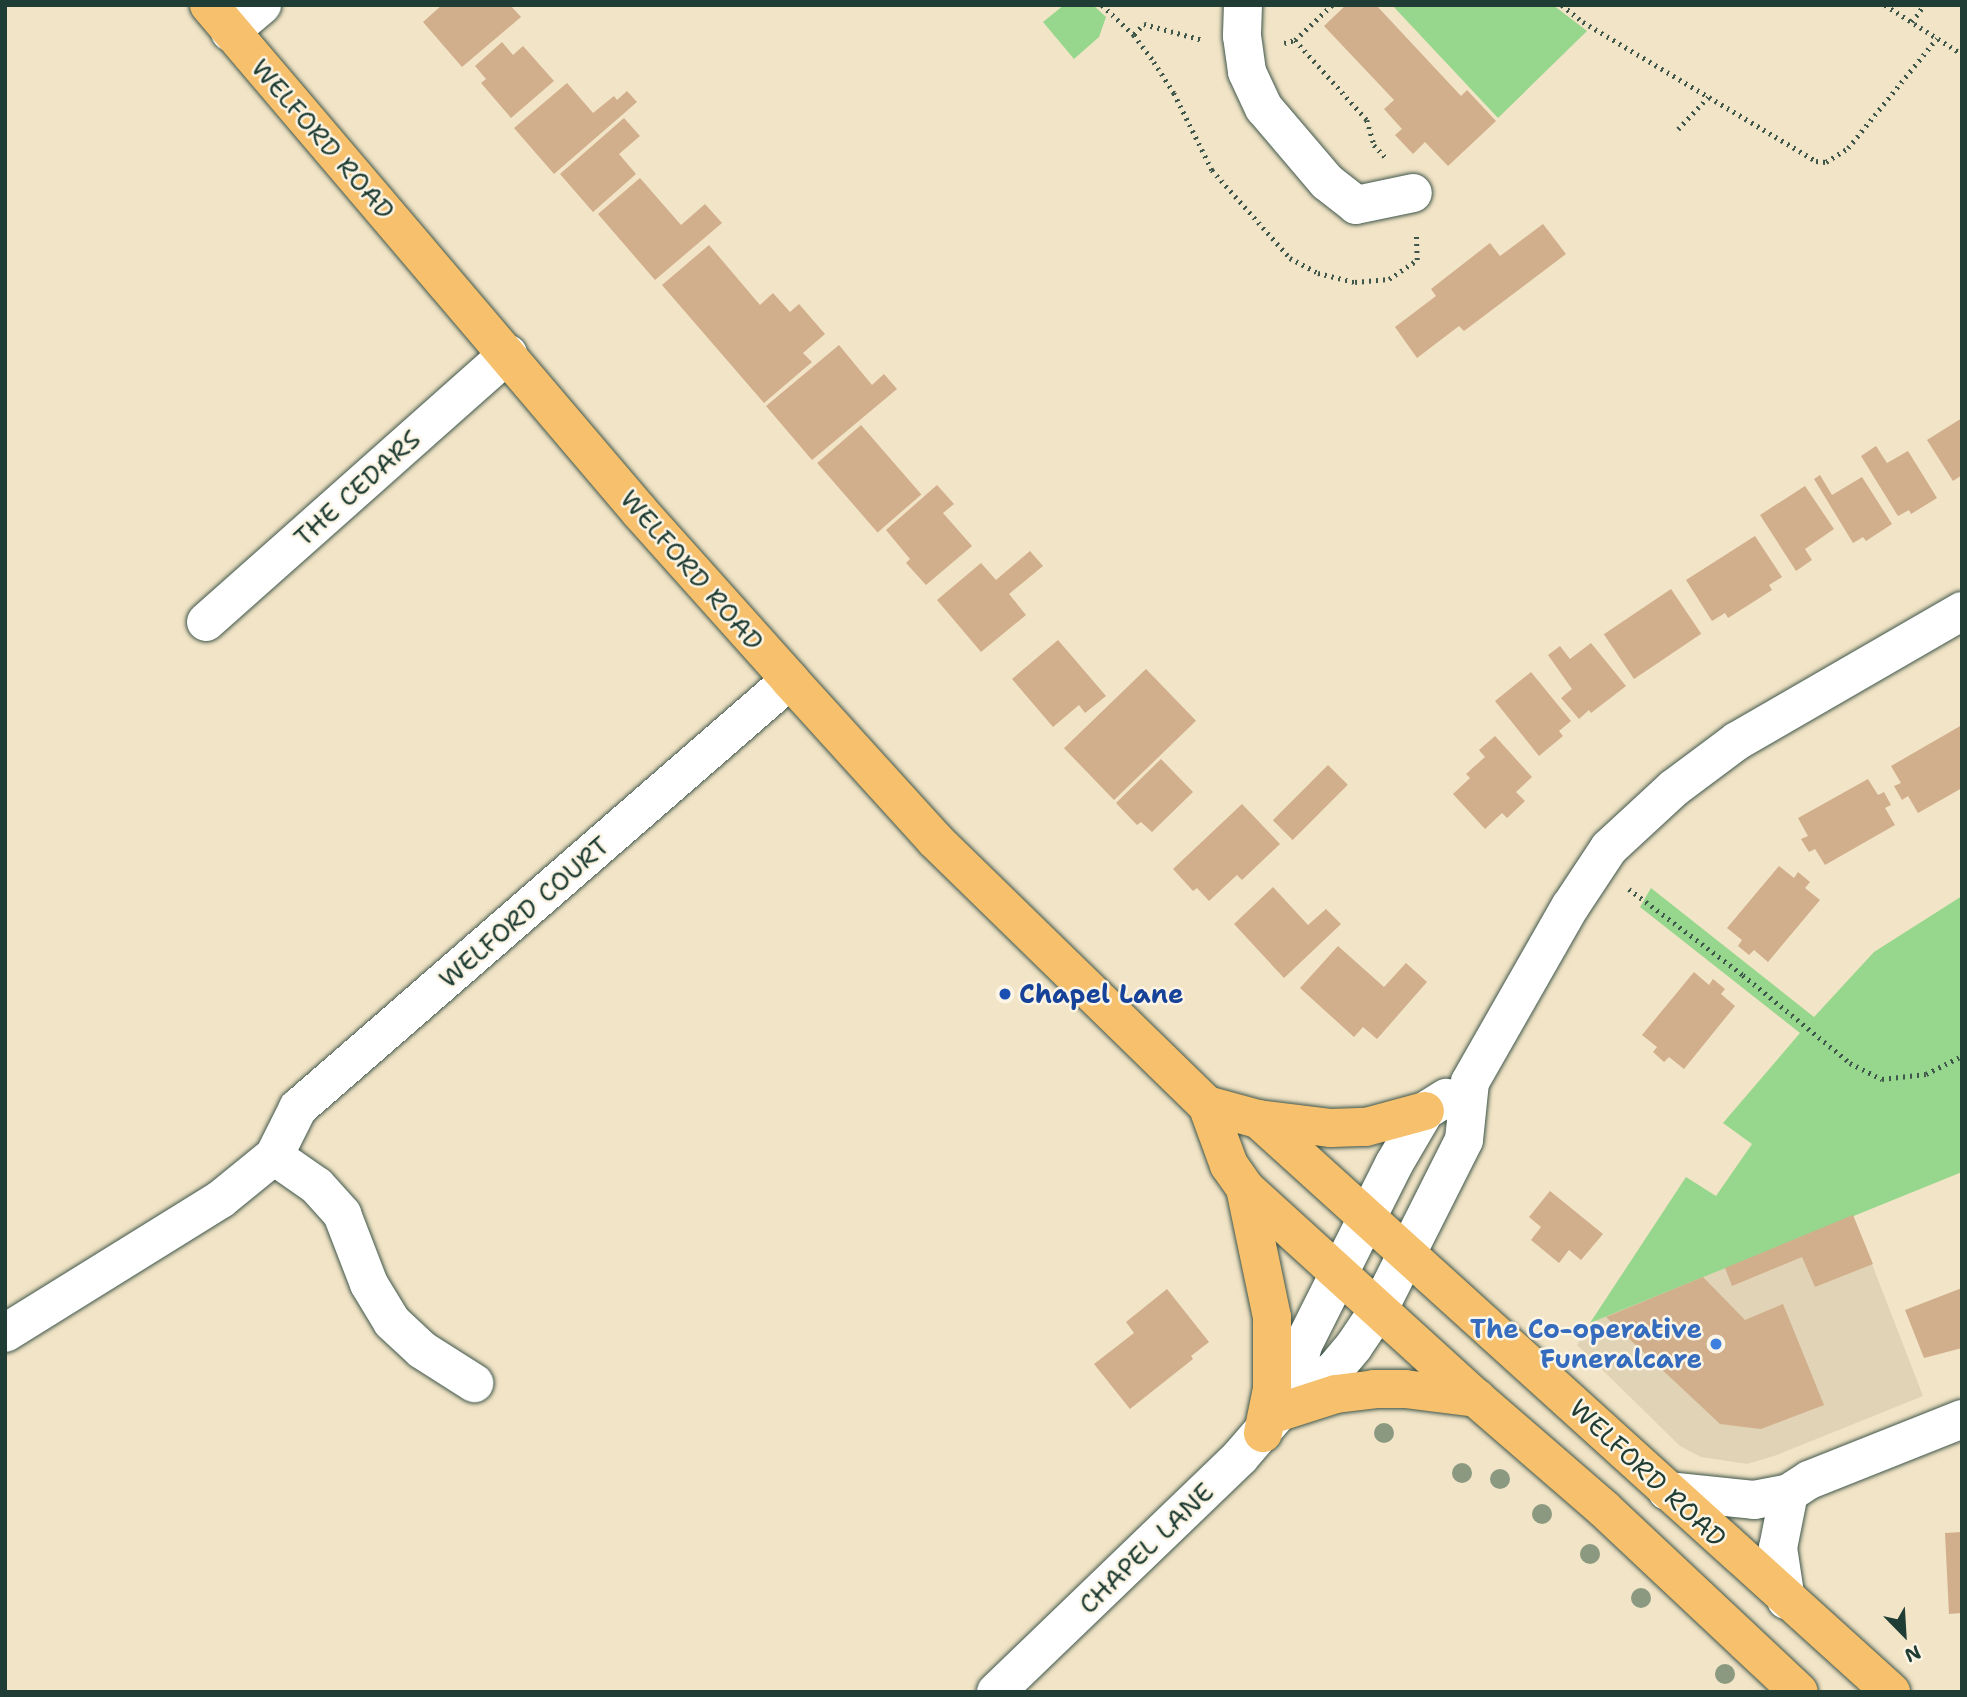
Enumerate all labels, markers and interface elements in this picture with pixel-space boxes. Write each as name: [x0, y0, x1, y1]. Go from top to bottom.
street label: WELFORD ROAD: [245, 52, 401, 226]
street label: THE CEDARS: [287, 423, 427, 553]
street label: WELFORD ROAD: [614, 483, 770, 657]
street label: WELFORD COURT: [432, 830, 616, 994]
place label: Chapel Lane: [1019, 978, 1184, 1010]
marker: Chapel Lane: [997, 986, 1013, 1002]
place label: The Co-operative Funeralcare: [1470, 1313, 1702, 1374]
marker: The Co-operative Funeralcare: [1708, 1336, 1724, 1352]
street label: WELFORD ROAD: [1563, 1393, 1733, 1553]
street label: CHAPEL LANE: [1072, 1476, 1220, 1620]
north arrow: [1869, 1599, 1939, 1669]
text: N: [1901, 1639, 1925, 1668]

